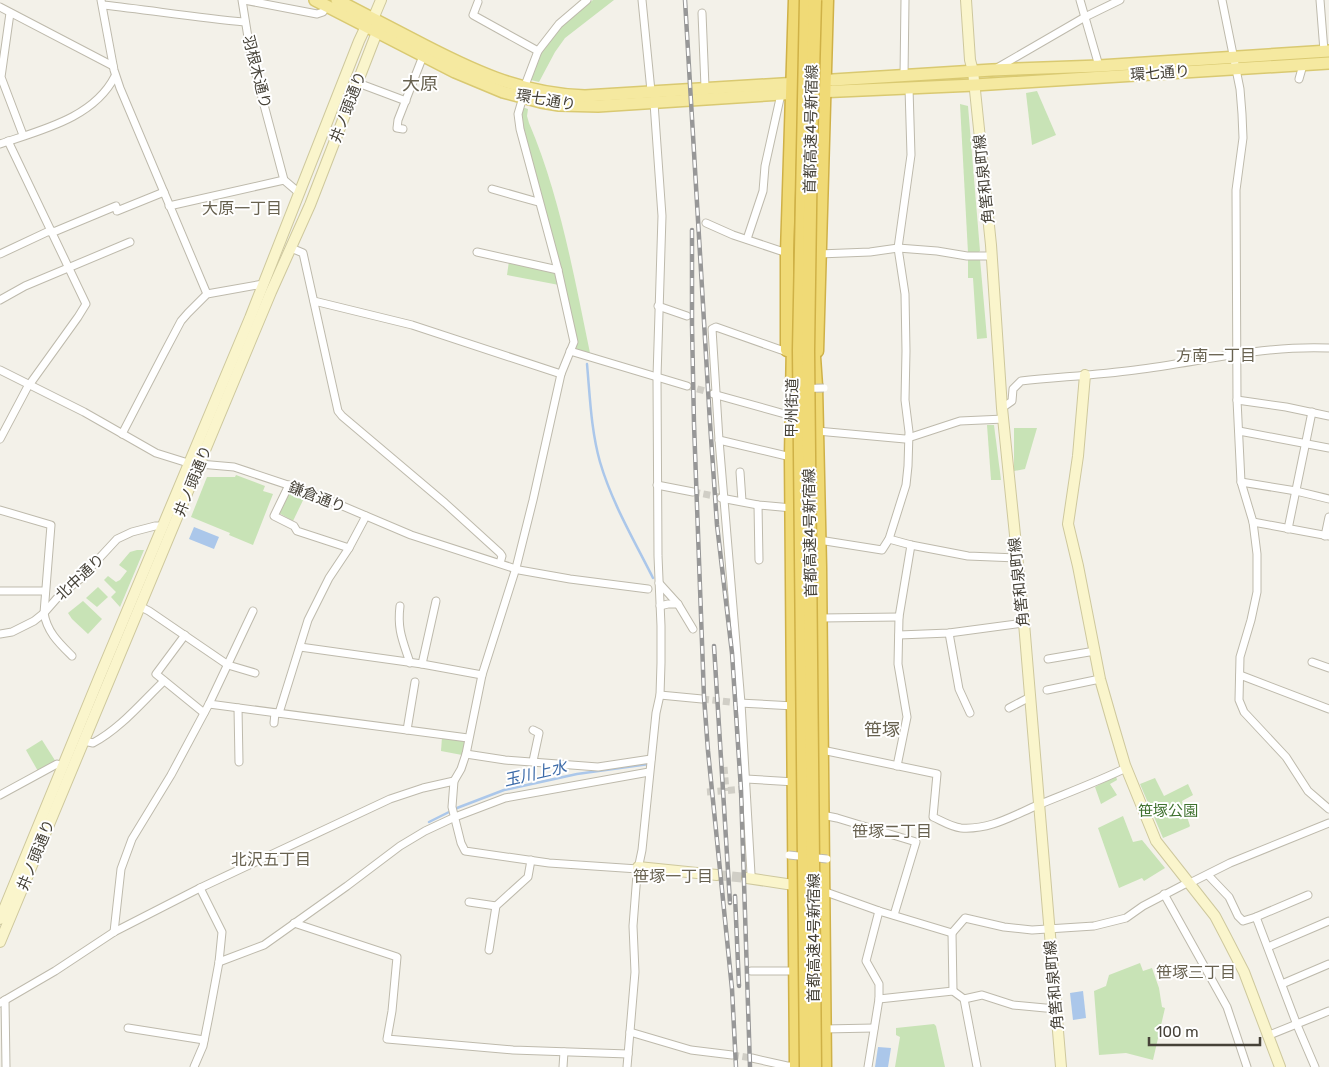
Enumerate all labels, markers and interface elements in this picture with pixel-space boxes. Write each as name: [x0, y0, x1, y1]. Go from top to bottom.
street label: 羽根木通り: [239, 33, 275, 111]
street label: 環七通り: [1129, 62, 1191, 84]
street label: 首都高速4号新宿線: [801, 64, 821, 194]
street label: 井ノ頭通り: [326, 69, 370, 145]
district label: 大原: [402, 73, 438, 95]
street label: 環七通り: [515, 86, 577, 114]
street label: 角筈和泉町線: [970, 133, 998, 225]
district label: 大原一丁目: [202, 199, 282, 218]
district label: 方南一丁目: [1176, 346, 1256, 365]
street label: 甲州街道: [782, 378, 802, 438]
street label: 井ノ頭通り: [171, 443, 215, 519]
street label: 首都高速4号新宿線: [800, 468, 820, 598]
street label: 鎌倉通り: [286, 478, 348, 516]
street label: 角筈和泉町線: [1005, 536, 1033, 628]
street label: 北中通り: [52, 550, 108, 604]
district label: 笹塚: [864, 719, 900, 741]
water label: 玉川上水: [502, 757, 570, 790]
park label: 笹塚公園: [1138, 802, 1198, 820]
street label: 井ノ頭通り: [14, 817, 58, 893]
district label: 笹塚二丁目: [852, 822, 932, 841]
district label: 北沢五丁目: [231, 850, 311, 869]
district label: 笹塚一丁目: [633, 867, 713, 886]
street label: 首都高速4号新宿線: [805, 873, 823, 1003]
street label: 角筈和泉町線: [1041, 939, 1067, 1031]
district label: 笹塚三丁目: [1156, 963, 1236, 982]
scale bar: [1149, 1014, 1260, 1046]
text: 100 m: [1156, 1023, 1198, 1041]

